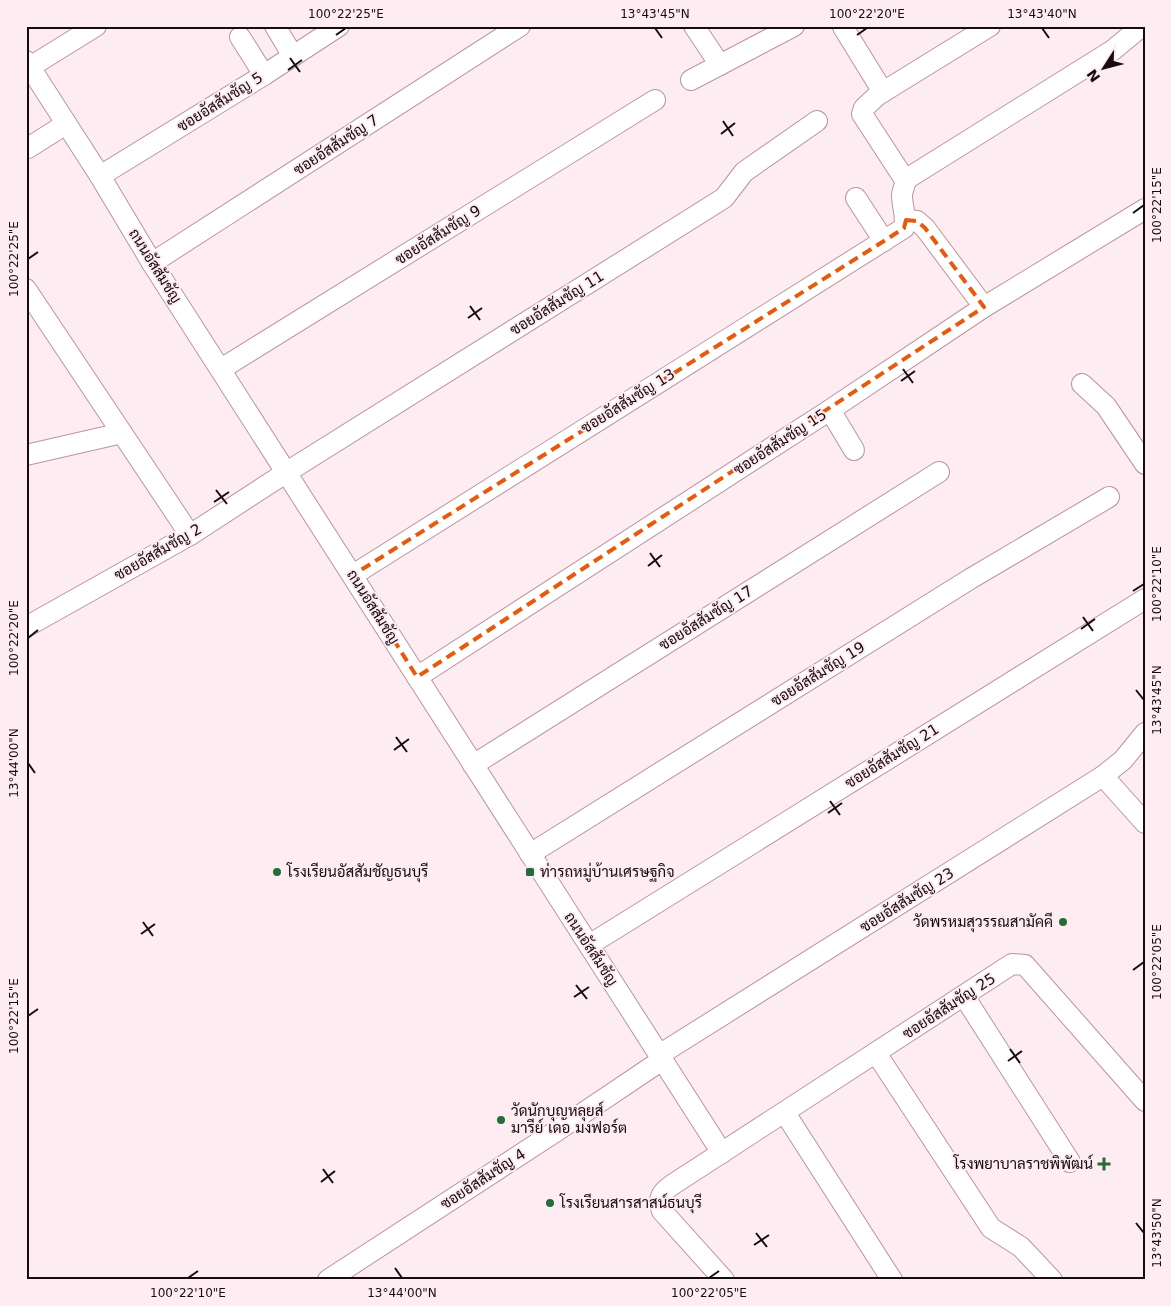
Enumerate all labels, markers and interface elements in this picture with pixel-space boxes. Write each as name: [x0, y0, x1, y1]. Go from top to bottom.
text: 100°22'25"E: [308, 7, 384, 21]
text: 13°43'45"N: [620, 7, 690, 21]
text: 100°22'20"E: [829, 7, 905, 21]
text: 13°43'40"N: [1007, 7, 1077, 21]
north arrow: [1078, 42, 1128, 92]
text: N: [1084, 66, 1103, 85]
street label: ซอยอัสสัมชัญ 5: [174, 68, 266, 136]
street label: ซอยอัสสัมชัญ 7: [290, 111, 382, 179]
text: 100°22'15"E: [1150, 167, 1164, 243]
street label: ซอยอัสสัมชัญ 9: [392, 201, 484, 269]
text: 100°22'25"E: [7, 221, 21, 297]
street label: ถนนอัสสัมชัญ: [125, 225, 185, 307]
street label: ซอยอัสสัมชัญ 11: [507, 267, 607, 339]
street label: ซอยอัสสัมชัญ 13: [578, 365, 678, 437]
street label: ซอยอัสสัมชัญ 15: [730, 405, 830, 479]
street label: ซอยอัสสัมชัญ 2: [111, 520, 205, 584]
text: 100°22'10"E: [1150, 546, 1164, 622]
street label: ถนนอัสสัมชัญ: [343, 566, 403, 648]
street label: ซอยอัสสัมชัญ 17: [656, 582, 756, 654]
text: 100°22'20"E: [7, 600, 21, 676]
street label: ซอยอัสสัมชัญ 19: [768, 638, 868, 710]
text: 13°43'45"N: [1150, 665, 1164, 735]
street label: ซอยอัสสัมชัญ 21: [842, 720, 942, 792]
text: 13°44'00"N: [7, 728, 21, 798]
place label: โรงเรียนอัสสัมชัญธนบุรี: [286, 862, 428, 883]
place label: ท่ารถหมู่บ้านเศรษฐกิจ: [540, 862, 675, 882]
street label: ซอยอัสสัมชัญ 23: [857, 864, 957, 936]
marker: โรงเรียนอัสสัมชัญธนบุรี: [271, 866, 283, 878]
marker: ท่ารถหมู่บ้านเศรษฐกิจ: [524, 866, 536, 878]
street label: ถนนอัสสัมชัญ: [560, 909, 622, 989]
place label: วัดพรหมสุวรรณสามัคคี: [913, 912, 1053, 933]
marker: วัดพรหมสุวรรณสามัคคี: [1057, 916, 1069, 928]
text: 100°22'05"E: [1150, 924, 1164, 1000]
street label: ซอยอัสสัมชัญ 25: [899, 969, 999, 1043]
text: 100°22'15"E: [7, 978, 21, 1054]
place label: วัดนักบุญหลุยส์ มารีย์ เดอ มงฟอร์ต: [511, 1101, 627, 1137]
marker: วัดนักบุญหลุยส์ มารีย์ เดอ มงฟอร์ต: [495, 1114, 507, 1126]
street label: ซอยอัสสัมชัญ 4: [437, 1145, 529, 1213]
place label: โรงพยาบาลราชพิพัฒน์: [953, 1154, 1093, 1173]
marker: โรงพยาบาลราชพิพัฒน์: [1097, 1157, 1111, 1171]
place label: โรงเรียนสารสาสน์ธนบุรี: [559, 1193, 702, 1214]
marker: โรงเรียนสารสาสน์ธนบุรี: [544, 1197, 556, 1209]
text: 13°43'50"N: [1150, 1198, 1164, 1268]
text: 100°22'10"E: [150, 1286, 226, 1300]
text: 13°44'00"N: [367, 1286, 437, 1300]
text: 100°22'05"E: [671, 1286, 747, 1300]

